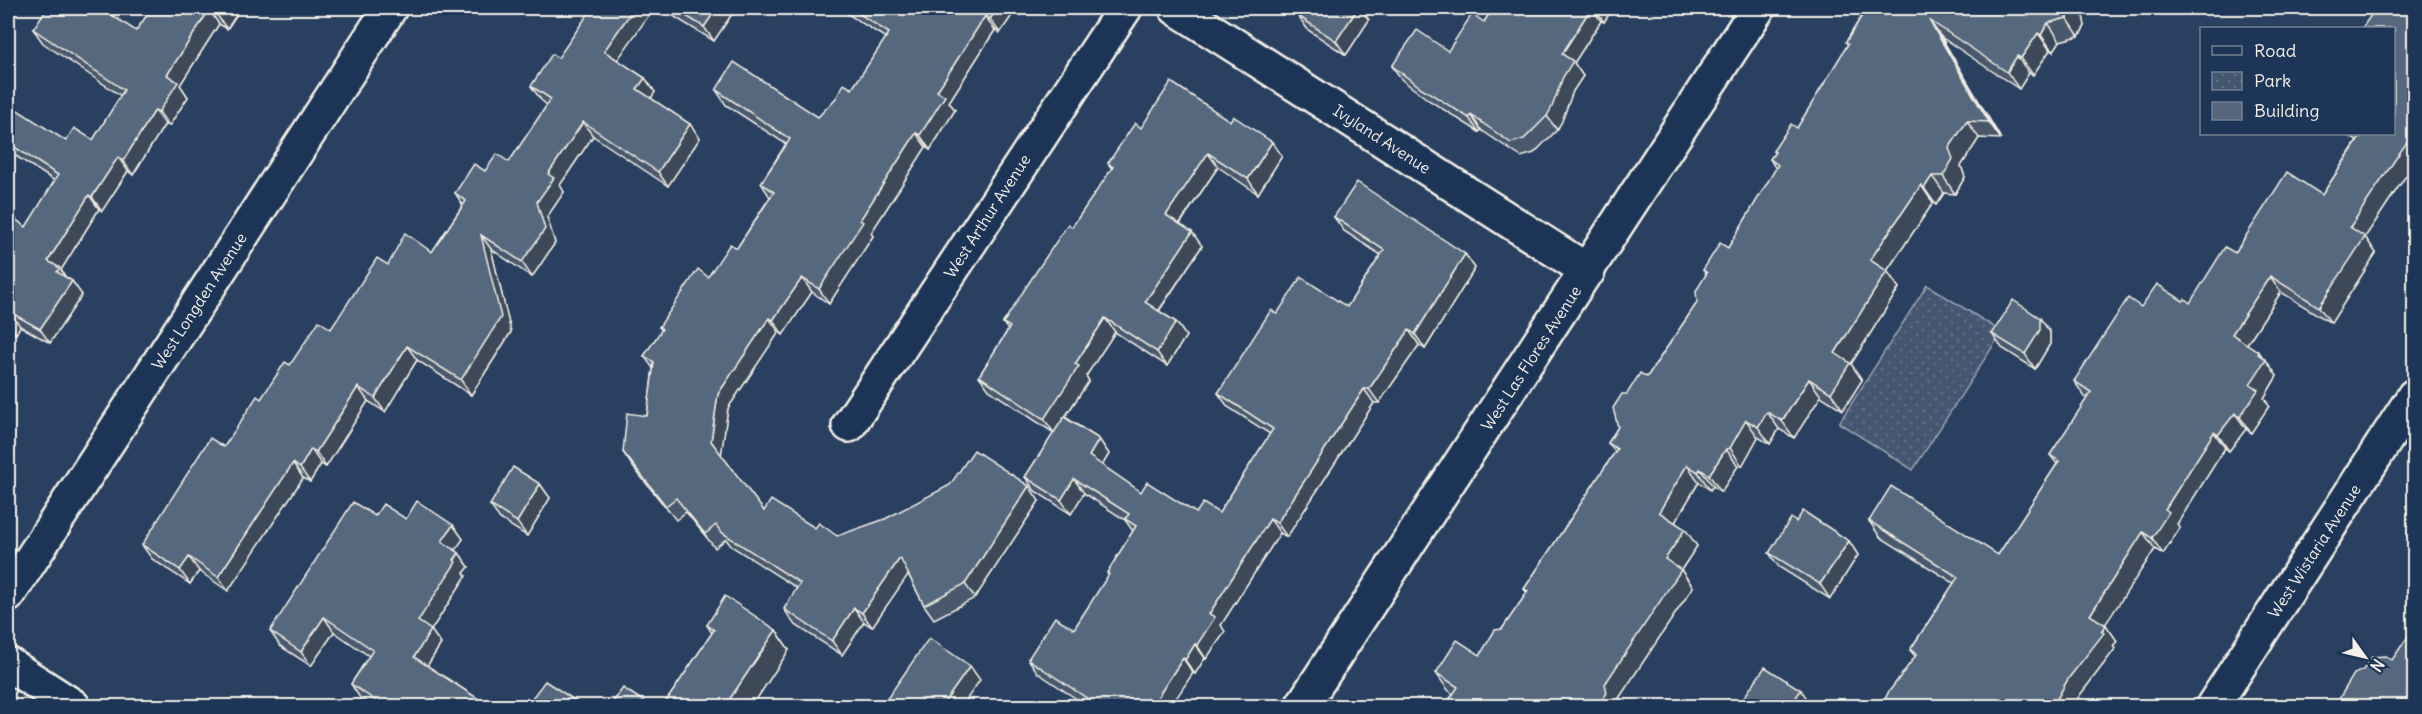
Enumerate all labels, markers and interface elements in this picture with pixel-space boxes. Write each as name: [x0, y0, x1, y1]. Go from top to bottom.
legend: [2200, 27, 2395, 135]
text: Road: [2254, 39, 2297, 62]
text: Park: [2254, 69, 2291, 92]
text: Building: [2254, 99, 2319, 122]
street label: Ivyland Avenue: [1330, 100, 1434, 178]
street label: West Arthur Avenue: [939, 150, 1035, 282]
street label: West Longden Avenue: [147, 229, 251, 373]
street label: West Las Flores Avenue: [1477, 282, 1585, 434]
street label: West Wistaria Avenue: [2263, 480, 2365, 622]
north arrow: [2335, 627, 2395, 687]
text: N: [2366, 655, 2389, 676]

